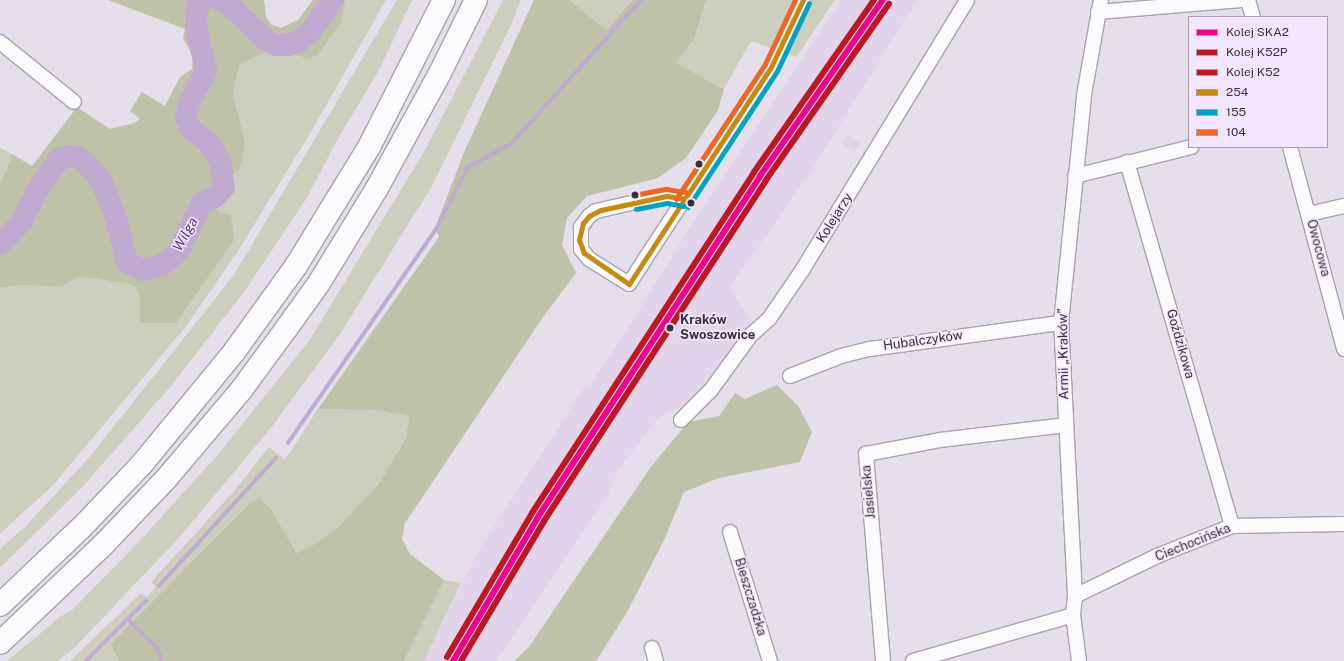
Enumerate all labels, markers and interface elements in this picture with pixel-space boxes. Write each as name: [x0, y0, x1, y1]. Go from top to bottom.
legend: [1188, 16, 1328, 148]
text: Kolej SKA2: [1226, 25, 1289, 39]
text: Kolej K52P: [1226, 45, 1288, 59]
text: Kolej K52: [1226, 65, 1280, 79]
text: 254: [1226, 85, 1248, 99]
text: 155: [1226, 105, 1246, 119]
text: 104: [1226, 125, 1246, 139]
unlabelled marker: [694, 159, 704, 169]
unlabelled marker: [630, 190, 640, 200]
street label: Kolejarzy: [814, 190, 856, 246]
unlabelled marker: [686, 198, 696, 208]
water label: Wilga: [169, 214, 201, 254]
street label: Owocowa: [1303, 218, 1333, 278]
street label: Goździkowa: [1163, 307, 1197, 381]
street label: Armii „Kraków”: [1055, 308, 1073, 400]
place label: Kraków Swoszowice: [680, 313, 755, 344]
marker: Kraków Swoszowice: [663, 321, 677, 335]
street label: Hubalczyków: [882, 328, 964, 354]
street label: Jasielska: [859, 464, 879, 520]
street label: Ciechocińska: [1153, 521, 1233, 565]
street label: Bieszczadzka: [731, 556, 769, 638]

